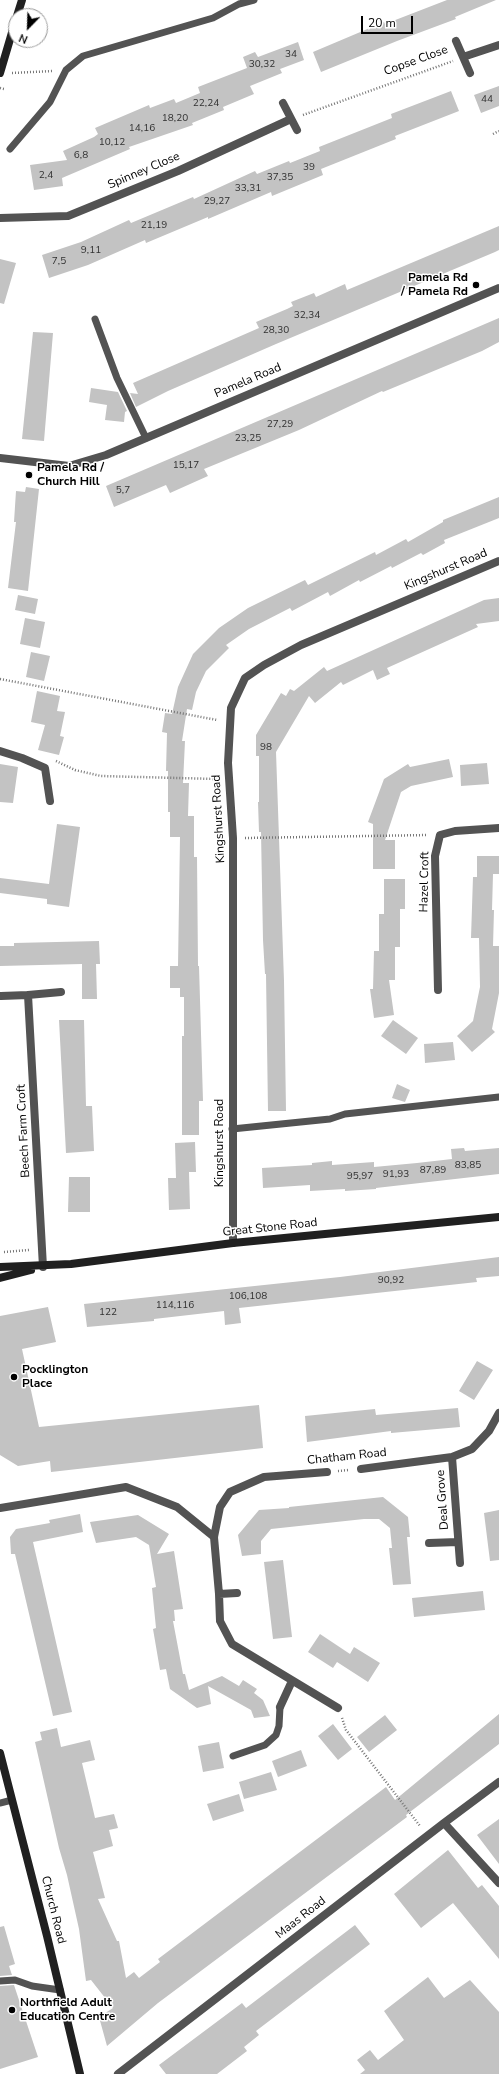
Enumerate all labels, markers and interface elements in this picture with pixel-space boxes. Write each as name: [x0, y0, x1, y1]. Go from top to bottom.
north arrow: [8, 8, 48, 48]
scale bar: [363, 8, 415, 34]
text: 20 m: [368, 15, 396, 31]
text: N: [17, 30, 30, 47]
street label: Copse Close: [382, 43, 450, 79]
house number: 34: [285, 49, 297, 61]
house number: 30,32: [249, 59, 275, 71]
house number: 44: [481, 94, 493, 106]
house number: 22,24: [193, 98, 219, 110]
house number: 18,20: [162, 113, 188, 125]
house number: 14,16: [129, 123, 155, 135]
house number: 10,12: [99, 137, 125, 149]
street label: Spinney Close: [106, 149, 182, 193]
house number: 6,8: [74, 150, 88, 162]
house number: 39: [303, 162, 315, 174]
house number: 2,4: [39, 170, 53, 182]
house number: 37,35: [267, 172, 293, 184]
house number: 33,31: [235, 183, 261, 195]
house number: 29,27: [204, 196, 230, 208]
house number: 21,19: [141, 220, 167, 232]
house number: 9,11: [81, 245, 101, 257]
house number: 7,5: [52, 256, 66, 268]
place label: Pamela Rd / Pamela Rd: [401, 271, 468, 299]
marker: Pamela Rd / Pamela Rd: [471, 280, 481, 290]
house number: 32,34: [294, 310, 320, 322]
house number: 28,30: [263, 325, 289, 337]
street label: Pamela Road: [212, 360, 284, 402]
house number: 27,29: [267, 419, 293, 431]
house number: 23,25: [235, 433, 261, 445]
house number: 15,17: [173, 460, 199, 472]
place label: Pamela Rd / Church Hill: [37, 461, 104, 489]
marker: Pamela Rd / Church Hill: [24, 470, 34, 480]
house number: 5,7: [116, 485, 130, 497]
street label: Kingshurst Road: [402, 546, 490, 594]
house number: 98: [260, 742, 272, 754]
street label: Kingshurst Road: [209, 774, 229, 864]
street label: Hazel Croft: [417, 851, 433, 913]
street label: Beech Farm Croft: [14, 1084, 34, 1178]
street label: Kingshurst Road: [213, 1099, 227, 1187]
house number: 83,85: [455, 1160, 481, 1172]
house number: 87,89: [420, 1165, 446, 1177]
house number: 91,93: [383, 1169, 409, 1181]
house number: 95,97: [347, 1171, 373, 1183]
street label: Great Stone Road: [222, 1216, 318, 1240]
house number: 90,92: [378, 1275, 404, 1287]
house number: 106,108: [229, 1291, 267, 1303]
house number: 114,116: [156, 1300, 194, 1312]
house number: 122: [99, 1307, 117, 1319]
place label: Pocklington Place: [22, 1363, 88, 1391]
marker: Pocklington Place: [9, 1372, 19, 1382]
street label: Chatham Road: [307, 1446, 387, 1468]
street label: Deal Grove: [434, 1469, 452, 1531]
street label: Church Road: [38, 1875, 68, 1945]
street label: Maas Road: [273, 1894, 329, 1942]
place label: Northfield Adult Education Centre: [20, 1996, 115, 2024]
marker: Northfield Adult Education Centre: [7, 2005, 17, 2015]

